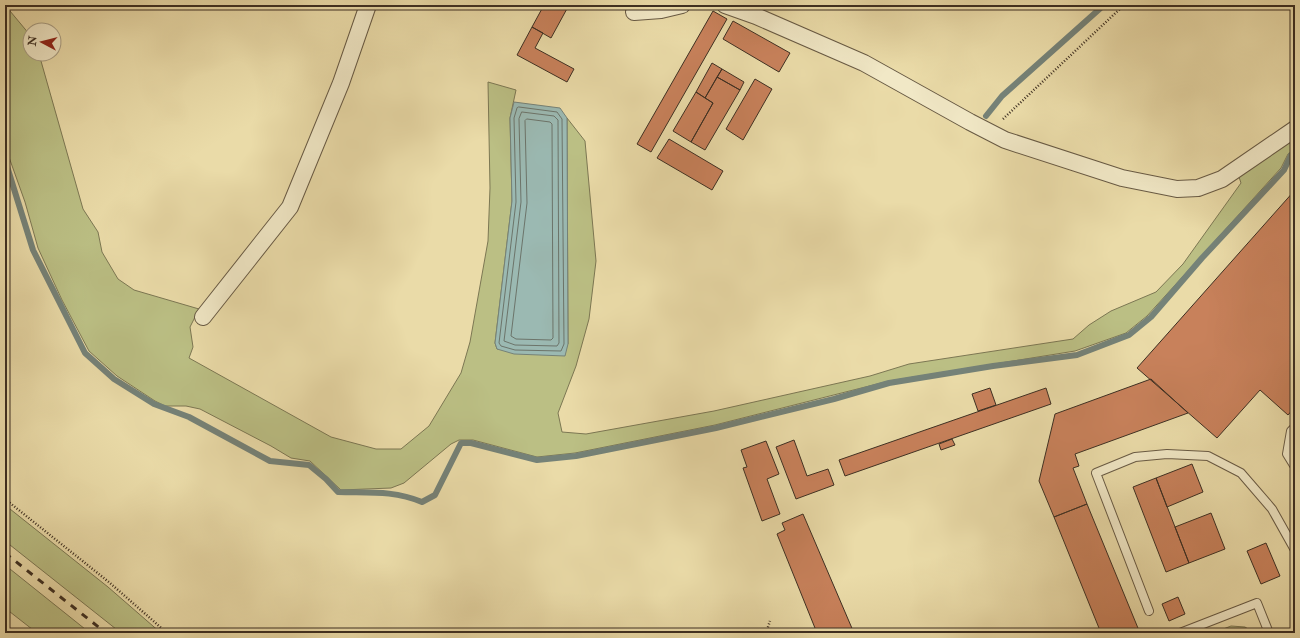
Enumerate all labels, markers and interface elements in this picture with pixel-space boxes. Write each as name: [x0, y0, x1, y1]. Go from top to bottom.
north arrow: [22, 22, 62, 62]
text: N: [25, 34, 40, 48]

